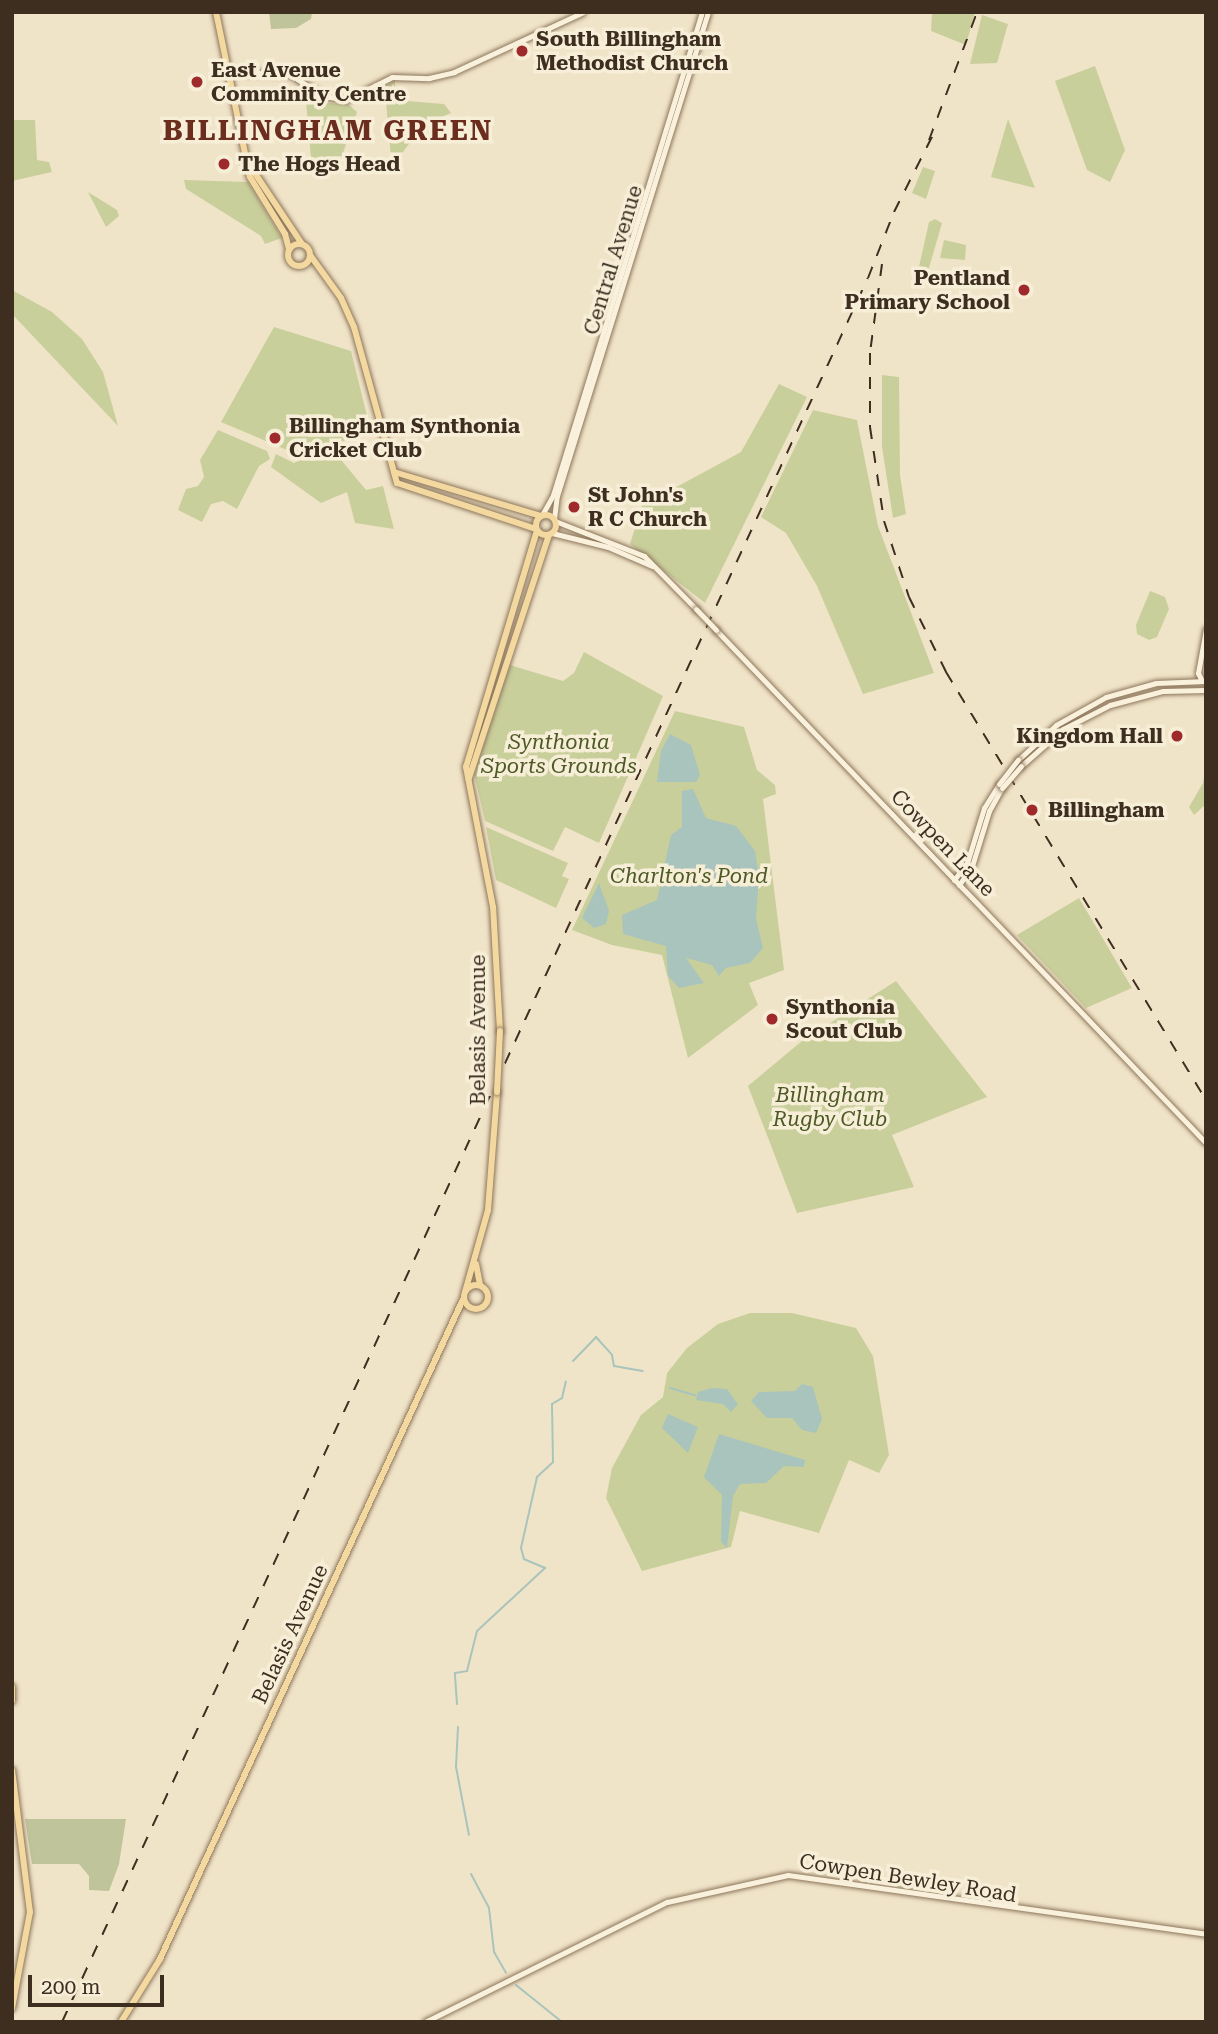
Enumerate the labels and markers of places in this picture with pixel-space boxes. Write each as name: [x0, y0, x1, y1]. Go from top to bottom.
place label: South Billingham Methodist Church: [536, 26, 728, 76]
marker: South Billingham Methodist Church: [514, 43, 530, 59]
place label: East Avenue Comminity Centre: [211, 57, 406, 107]
marker: East Avenue Comminity Centre: [189, 74, 205, 90]
place label: The Hogs Head: [238, 151, 400, 177]
marker: The Hogs Head: [216, 156, 232, 172]
place label: Pentland Primary School: [845, 265, 1010, 315]
marker: Pentland Primary School: [1016, 282, 1032, 298]
place label: Billingham Synthonia Cricket Club: [289, 413, 520, 463]
marker: Billingham Synthonia Cricket Club: [267, 430, 283, 446]
place label: St John's R C Church: [588, 482, 707, 532]
marker: St John's R C Church: [566, 499, 582, 515]
place label: Kingdom Hall: [1016, 723, 1163, 749]
marker: Kingdom Hall: [1169, 728, 1185, 744]
place label: Billingham: [1048, 797, 1164, 823]
marker: Billingham: [1022, 800, 1042, 820]
place label: Synthonia Scout Club: [786, 994, 903, 1044]
marker: Synthonia Scout Club: [764, 1011, 780, 1027]

